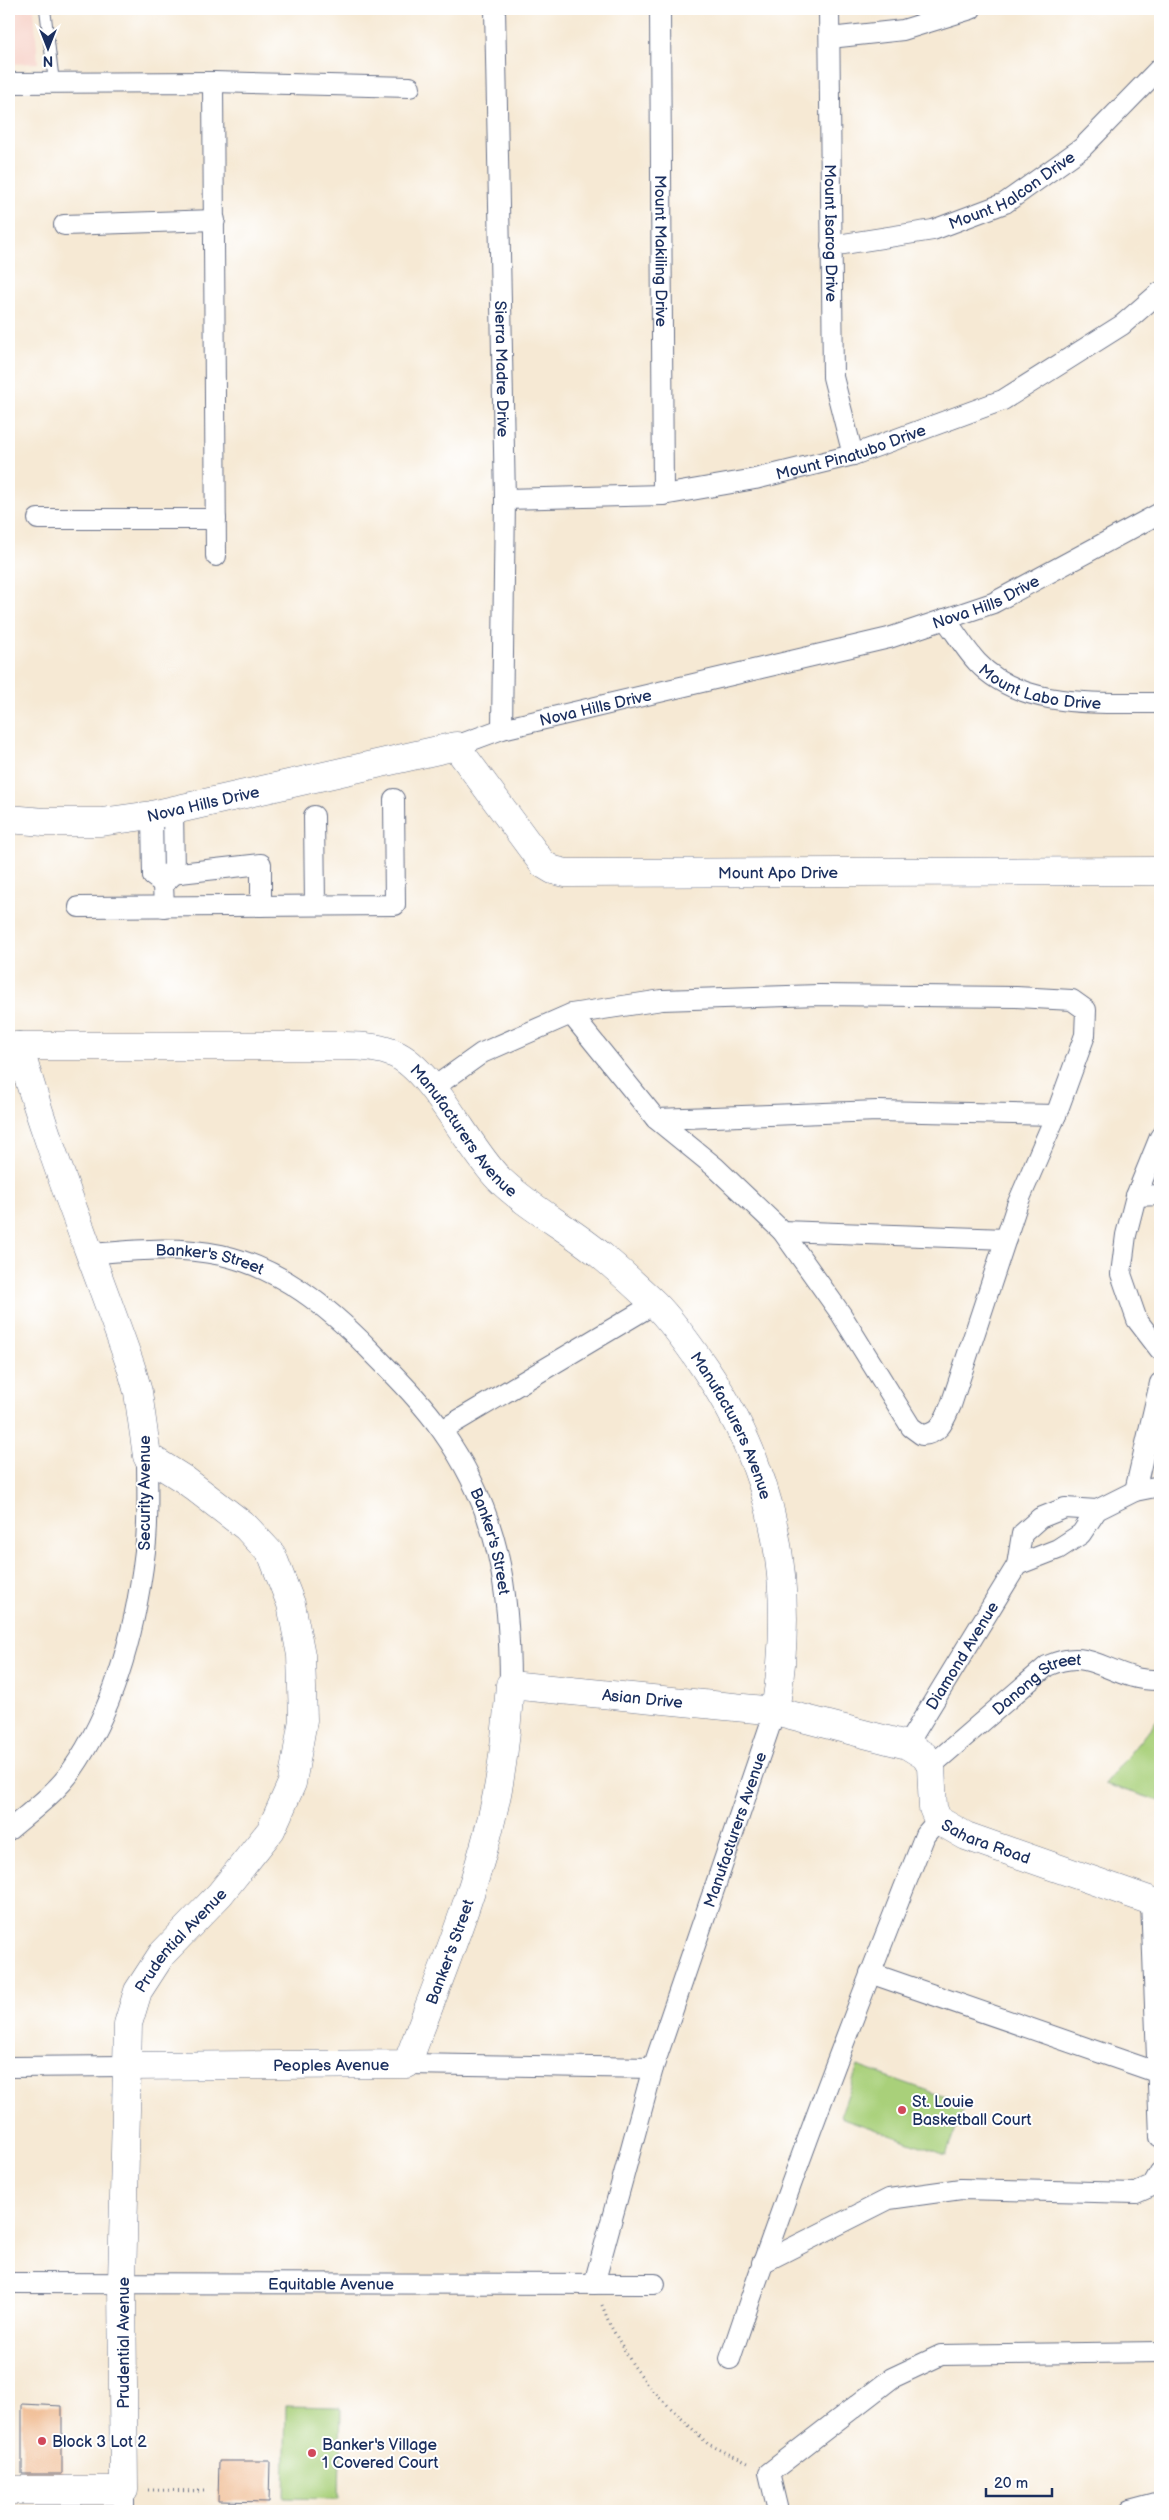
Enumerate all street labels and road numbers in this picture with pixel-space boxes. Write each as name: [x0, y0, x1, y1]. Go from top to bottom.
street label: Mount Halcon Drive: [946, 148, 1080, 234]
street label: Mount Isarog Drive: [820, 164, 840, 302]
street label: Mount Makiling Drive: [650, 175, 670, 328]
street label: Sierra Madre Drive: [490, 300, 512, 438]
street label: Mount Pinatubo Drive: [774, 421, 929, 485]
street label: Nova Hills Drive: [930, 572, 1043, 634]
street label: Mount Labo Drive: [974, 661, 1102, 714]
street label: Nova Hills Drive: [538, 686, 654, 731]
street label: Nova Hills Drive: [146, 783, 262, 827]
street label: Mount Apo Drive: [718, 864, 839, 883]
street label: Manufacturers Avenue: [406, 1061, 521, 1202]
street label: Banker's Street: [155, 1242, 267, 1279]
street label: Manufacturers Avenue: [686, 1349, 775, 1502]
street label: Security Avenue: [136, 1435, 155, 1551]
street label: Banker's Street: [465, 1485, 513, 1596]
street label: Diamond Avenue: [923, 1598, 1003, 1714]
street label: Danong Street: [989, 1651, 1082, 1720]
street label: Asian Drive: [601, 1686, 684, 1713]
street label: Manufacturers Avenue: [701, 1749, 771, 1910]
street label: Sahara Road: [938, 1816, 1033, 1869]
street label: Prudential Avenue: [132, 1885, 232, 1997]
street label: Banker's Street: [423, 1897, 479, 2008]
street label: Peoples Avenue: [273, 2056, 390, 2076]
street label: Equitable Avenue: [268, 2275, 395, 2295]
street label: Prudential Avenue: [115, 2277, 134, 2409]

